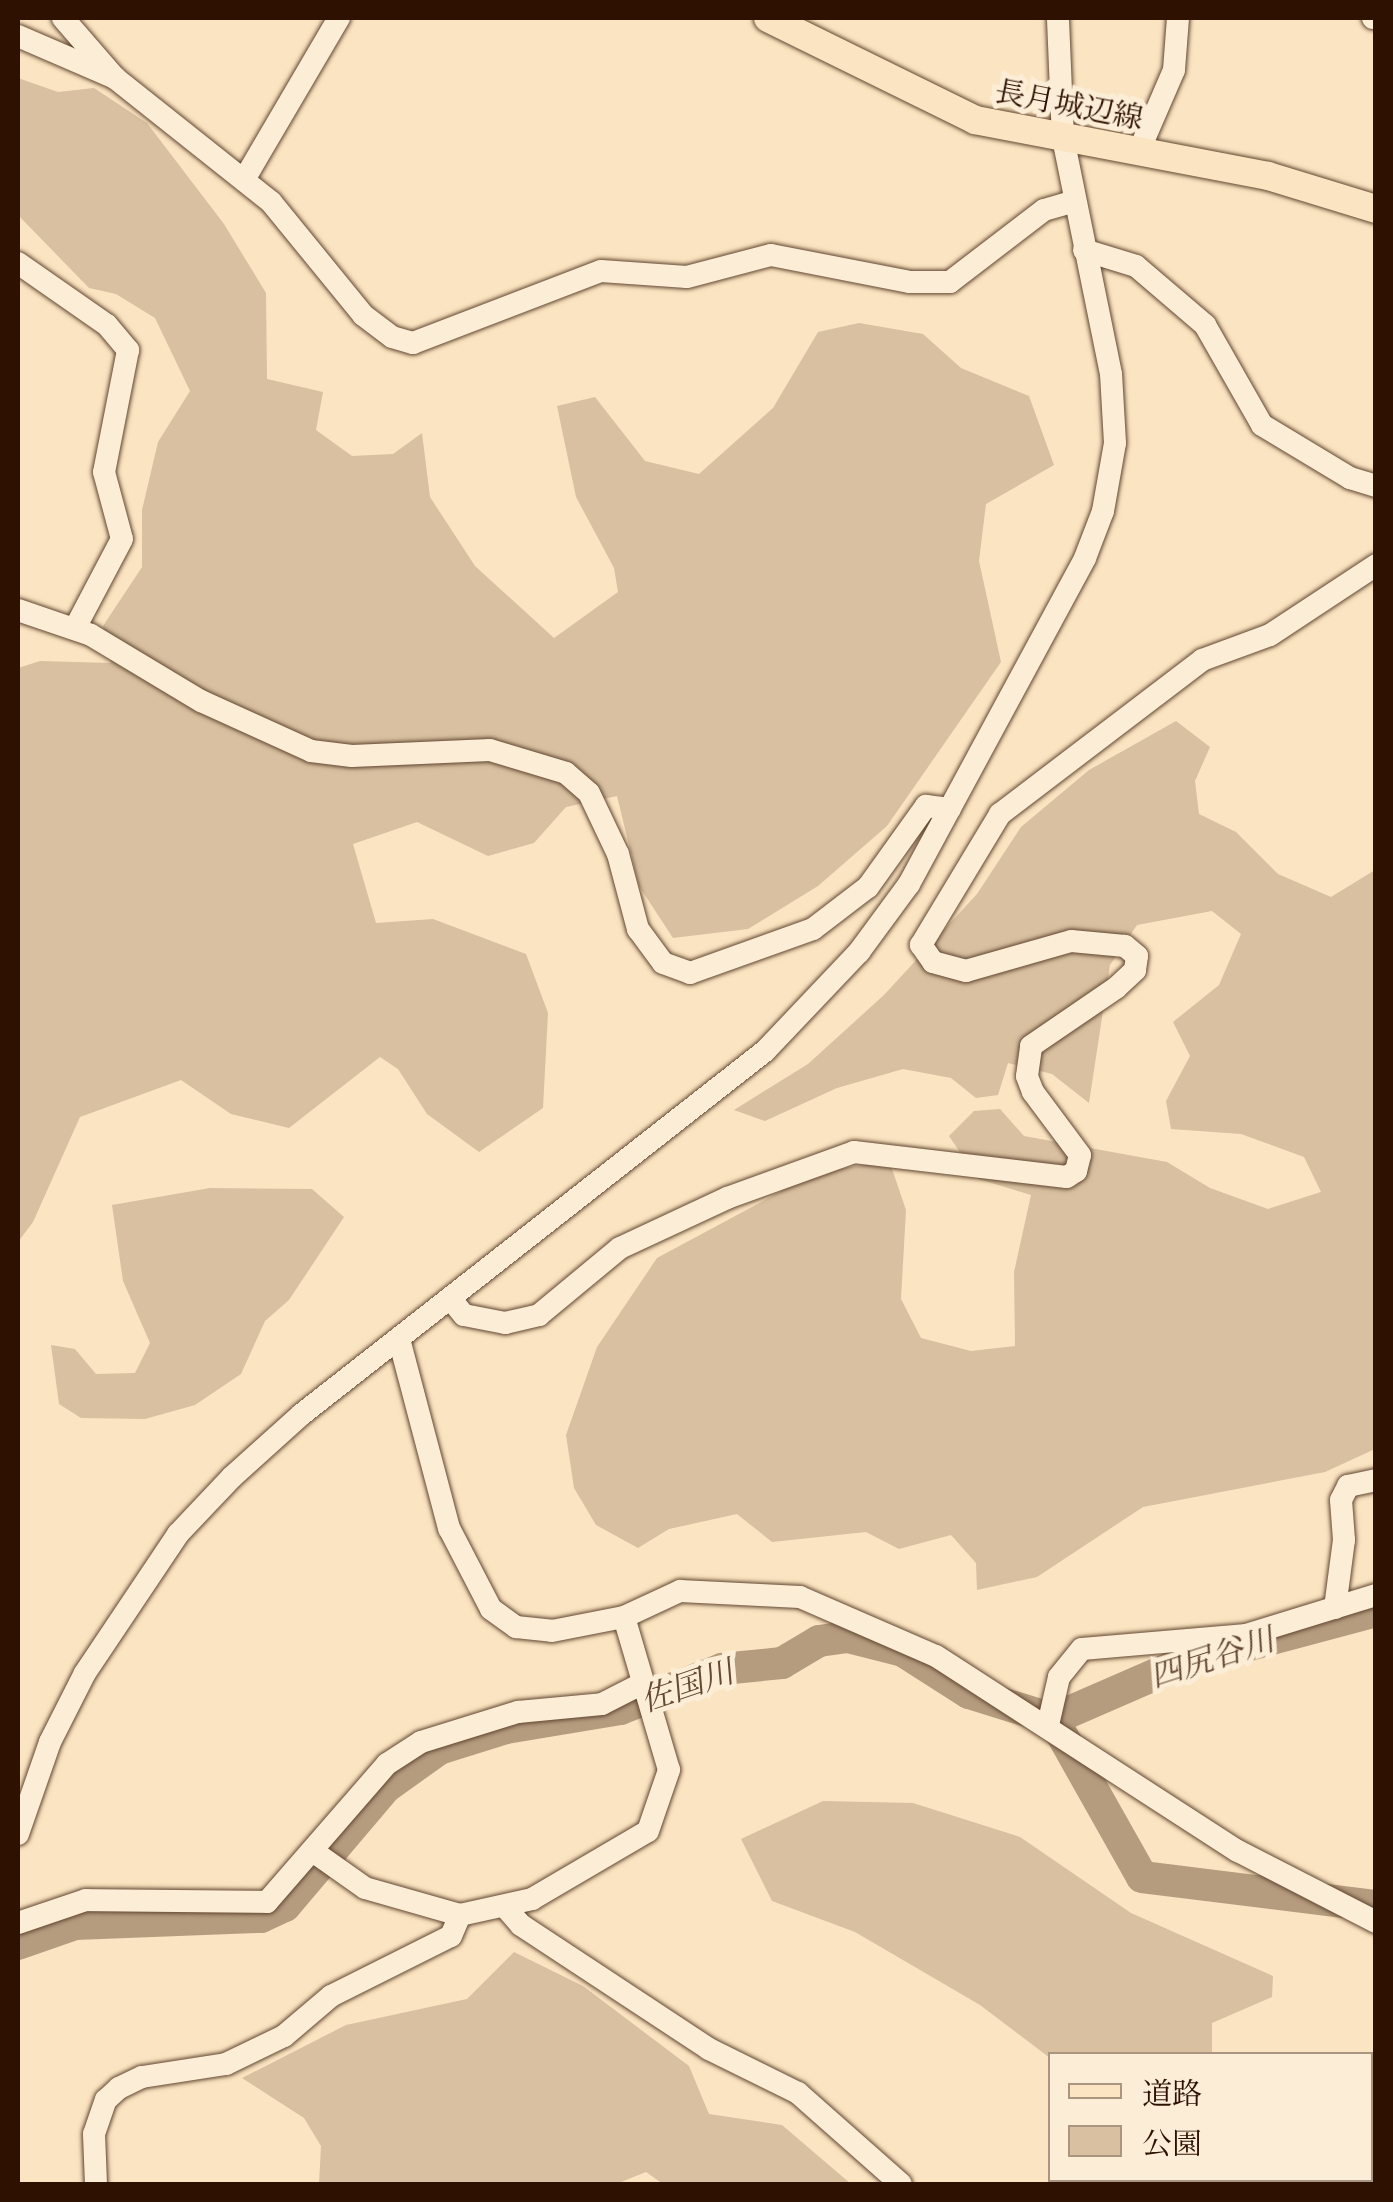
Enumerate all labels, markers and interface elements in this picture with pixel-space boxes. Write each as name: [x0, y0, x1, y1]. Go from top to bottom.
street label: 長月城辺線: [992, 73, 1146, 137]
water label: 四尻谷川: [1145, 1620, 1279, 1696]
water label: 佐国川: [635, 1652, 739, 1720]
legend: [1048, 2052, 1373, 2182]
text: 道路: [1142, 2075, 1202, 2112]
text: 公園: [1142, 2125, 1202, 2162]

